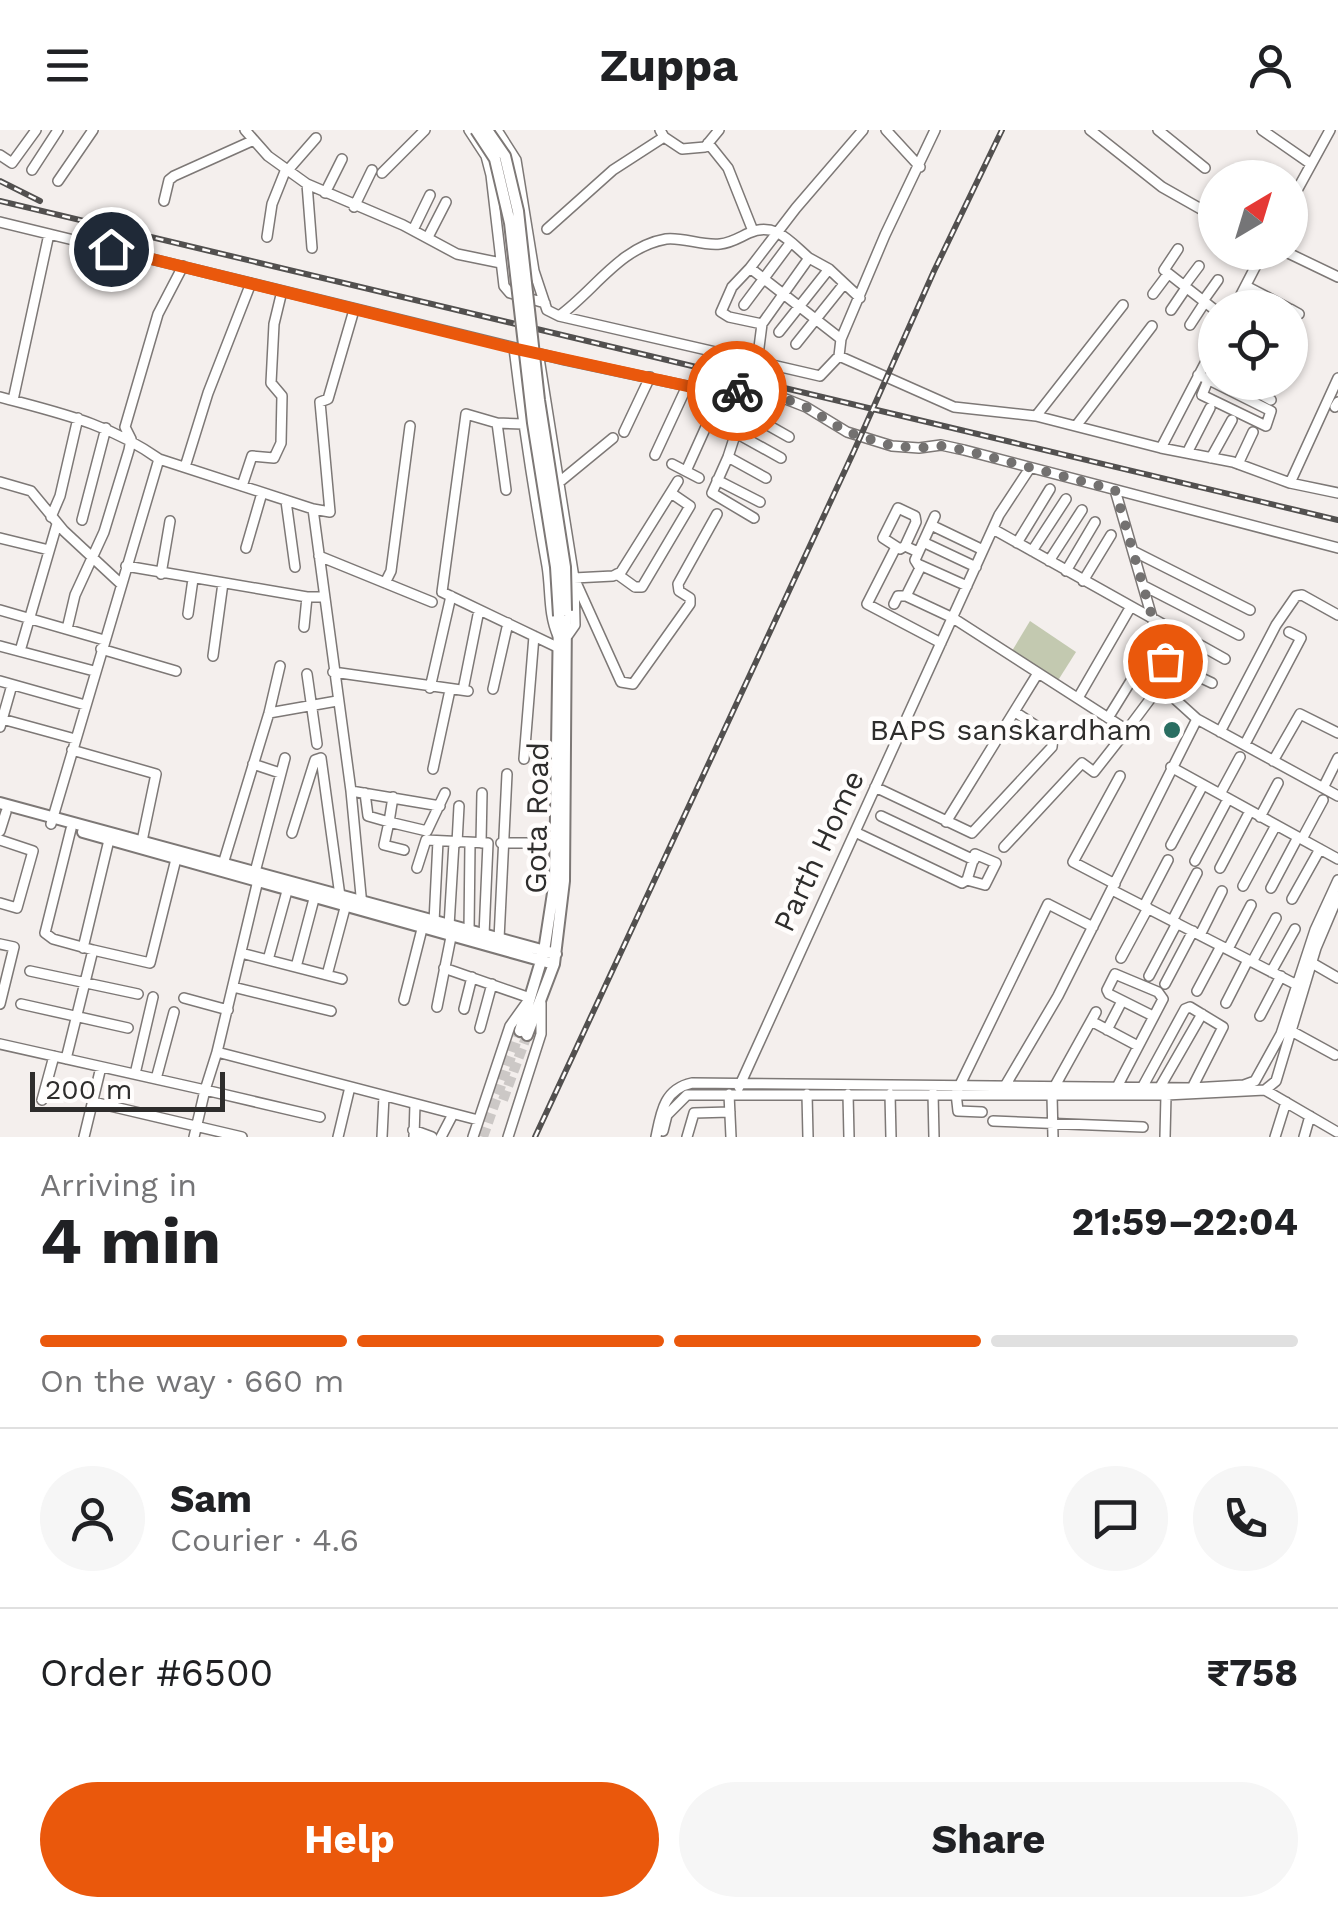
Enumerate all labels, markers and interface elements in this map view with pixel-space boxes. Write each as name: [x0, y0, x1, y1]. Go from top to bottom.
icon: menu: [40, 38, 95, 93]
icon: person: [1243, 38, 1298, 93]
text: Zuppa: [600, 39, 738, 92]
north arrow: [1198, 160, 1308, 270]
map controls: [1198, 160, 1308, 400]
pin: [69, 207, 154, 292]
icon: home: [84, 222, 139, 277]
button: locate: [1198, 290, 1308, 400]
courier: [687, 341, 787, 441]
icon: bike: [710, 364, 765, 419]
pin: [1123, 619, 1208, 704]
icon: bag: [1138, 634, 1193, 689]
place label: BAPS sanskardham: [870, 712, 1152, 747]
marker: BAPS sanskardham: [1161, 719, 1183, 741]
street label: Gota Road: [518, 742, 555, 894]
street label: Parth Home: [766, 765, 871, 937]
scale bar: [30, 1067, 225, 1111]
text: 200 m: [45, 1073, 132, 1106]
text: Arriving in: [40, 1166, 197, 1204]
text: 21:59–22:04: [1072, 1200, 1298, 1244]
text: 4 min: [40, 1203, 221, 1279]
text: On the way · 660 m: [40, 1362, 344, 1400]
button: person: [40, 1466, 145, 1571]
button: chat: [1063, 1466, 1168, 1571]
button: phone: [1193, 1466, 1298, 1571]
text: Sam: [170, 1477, 252, 1521]
text: Courier · 4.6: [170, 1521, 359, 1559]
text: Order #6500: [40, 1651, 273, 1695]
text: ₹758: [1207, 1651, 1298, 1695]
button: Help: [40, 1782, 659, 1897]
button: Share: [679, 1782, 1298, 1897]

